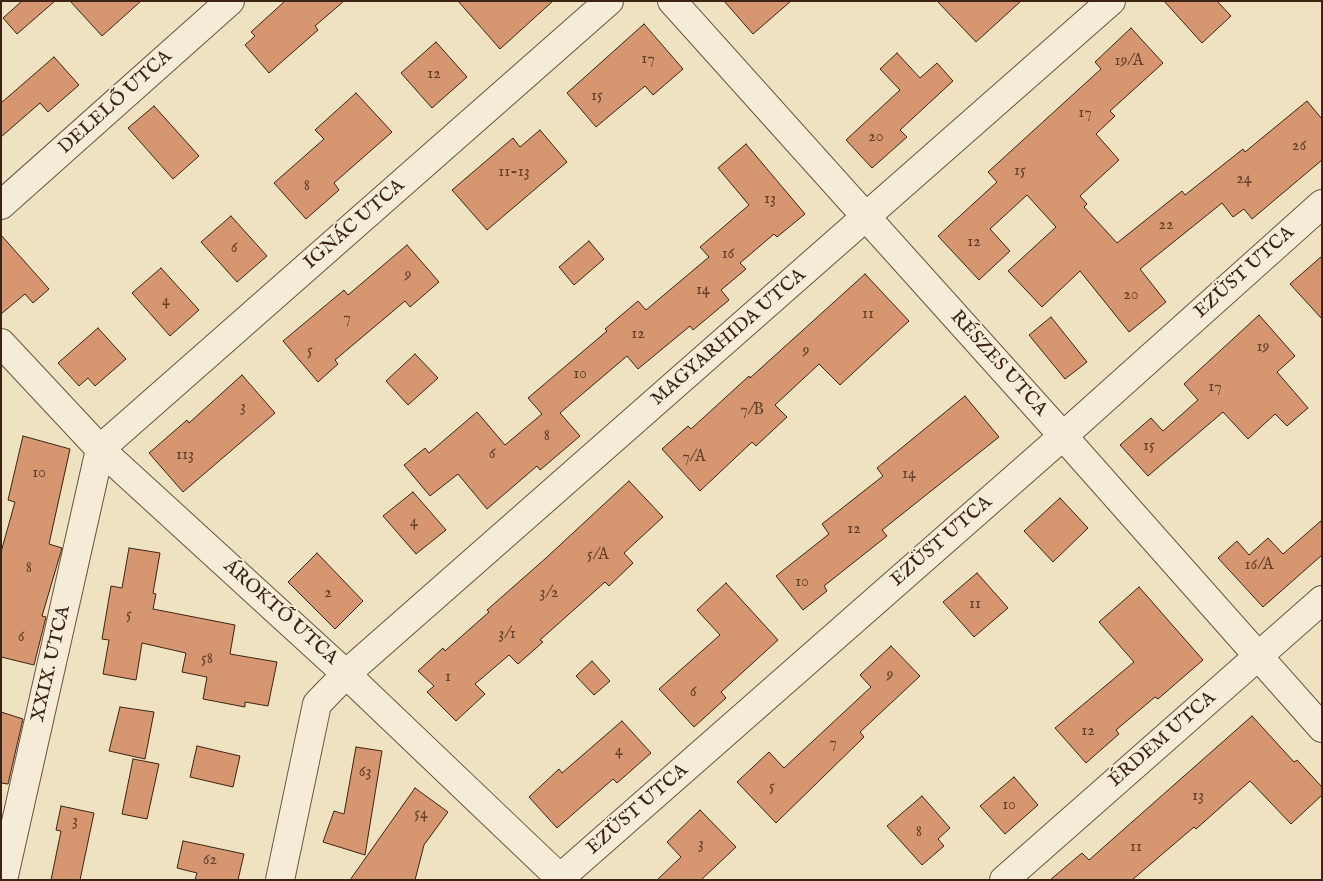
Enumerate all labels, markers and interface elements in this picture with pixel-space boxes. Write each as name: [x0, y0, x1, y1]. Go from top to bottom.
street label: DELELŐ UTCA: [55, 46, 177, 160]
house number: 17: [641, 50, 655, 70]
house number: 19/A: [1114, 52, 1144, 72]
house number: 12: [427, 65, 441, 85]
house number: 15: [591, 87, 603, 107]
house number: 17: [1078, 104, 1092, 124]
house number: 20: [868, 128, 884, 148]
house number: 26: [1292, 137, 1306, 157]
house number: 15: [1014, 162, 1026, 182]
house number: 11-13: [498, 163, 530, 183]
house number: 24: [1236, 170, 1252, 190]
street label: IGNÁC UTCA: [300, 175, 410, 275]
house number: 8: [304, 177, 310, 197]
house number: 13: [764, 190, 776, 210]
house number: 22: [1158, 216, 1174, 236]
street label: EZÜST UTCA: [1190, 222, 1300, 324]
house number: 12: [967, 233, 981, 253]
house number: 6: [231, 239, 237, 259]
house number: 16: [722, 245, 734, 265]
street label: MAGYARHIDA UTCA: [647, 265, 811, 411]
house number: 9: [405, 266, 411, 286]
house number: 14: [696, 281, 710, 301]
house number: 20: [1123, 286, 1139, 306]
house number: 4: [162, 292, 170, 312]
house number: 11: [862, 305, 874, 325]
street label: RÉSZES UTCA: [945, 307, 1051, 421]
house number: 7: [343, 309, 351, 329]
house number: 12: [631, 325, 645, 345]
house number: 19: [1257, 338, 1269, 358]
house number: 5: [307, 342, 313, 362]
house number: 9: [803, 342, 809, 362]
house number: 10: [573, 365, 587, 385]
house number: 17: [1208, 378, 1222, 398]
house number: 3: [240, 398, 246, 418]
house number: 7/B: [740, 401, 764, 421]
house number: 8: [544, 427, 550, 447]
house number: 15: [1143, 437, 1155, 457]
house number: 6: [489, 445, 495, 465]
house number: 113: [176, 446, 194, 466]
house number: 7/A: [682, 448, 706, 468]
house number: 10: [32, 464, 46, 484]
house number: 14: [902, 465, 916, 485]
street label: EZÜST UTCA: [887, 492, 997, 592]
house number: 4: [410, 513, 418, 533]
house number: 12: [847, 520, 861, 540]
house number: 5/A: [587, 546, 609, 566]
street label: ÁROKTŐ UTCA: [218, 556, 342, 670]
house number: 16/A: [1245, 556, 1273, 576]
house number: 8: [26, 559, 32, 579]
house number: 10: [795, 573, 809, 593]
house number: 2: [324, 584, 332, 604]
house number: 3/2: [540, 584, 558, 604]
house number: 11: [969, 595, 981, 615]
street label: XXIX. UTCA: [28, 603, 76, 725]
house number: 5: [126, 606, 132, 626]
house number: 3/1: [498, 625, 516, 645]
house number: 6: [18, 628, 24, 648]
house number: 58: [201, 650, 213, 670]
house number: 9: [887, 666, 893, 686]
house number: 1: [445, 668, 451, 688]
house number: 6: [690, 683, 696, 703]
street label: ÉRDEM UTCA: [1105, 687, 1221, 793]
house number: 12: [1081, 722, 1095, 742]
house number: 7: [829, 734, 837, 754]
house number: 4: [615, 742, 623, 762]
street label: EZÜST UTCA: [583, 760, 693, 860]
house number: 63: [359, 763, 371, 783]
house number: 5: [769, 778, 775, 798]
house number: 13: [1192, 787, 1204, 807]
house number: 10: [1002, 796, 1016, 816]
house number: 54: [414, 805, 428, 825]
house number: 3: [72, 812, 78, 832]
house number: 8: [916, 823, 922, 843]
house number: 3: [698, 835, 704, 855]
house number: 11: [1130, 838, 1142, 858]
house number: 62: [203, 851, 217, 871]

